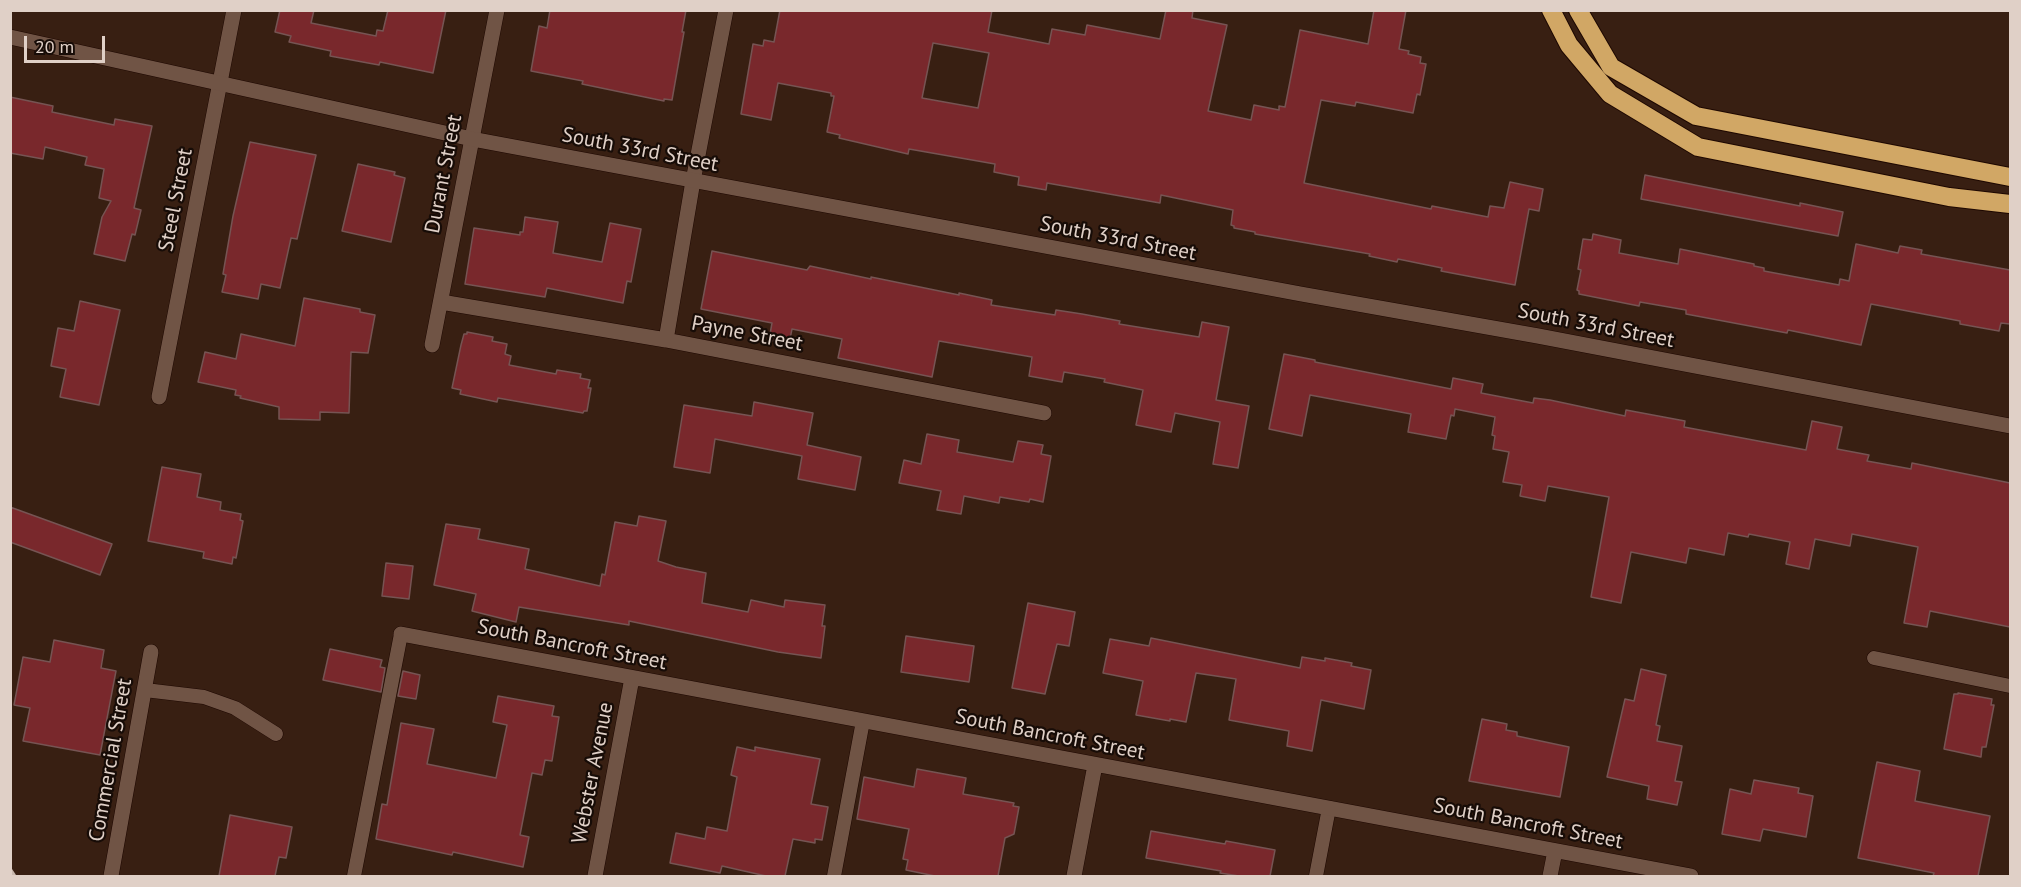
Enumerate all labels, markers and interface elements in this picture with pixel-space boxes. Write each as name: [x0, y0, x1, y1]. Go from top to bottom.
scale bar: [27, 24, 108, 62]
text: 20 m: [35, 35, 74, 58]
street label: Durant Street: [420, 112, 468, 236]
street label: South 33rd Street: [560, 123, 720, 177]
street label: Steel Street: [154, 146, 198, 254]
street label: South 33rd Street: [1038, 212, 1198, 266]
street label: South 33rd Street: [1516, 299, 1676, 353]
street label: Payne Street: [689, 311, 805, 357]
street label: South Bancroft Street: [475, 614, 669, 676]
street label: Commercial Street: [84, 676, 138, 844]
street label: Webster Avenue: [567, 700, 619, 846]
street label: South Bancroft Street: [953, 704, 1147, 766]
street label: South Bancroft Street: [1431, 793, 1625, 855]

